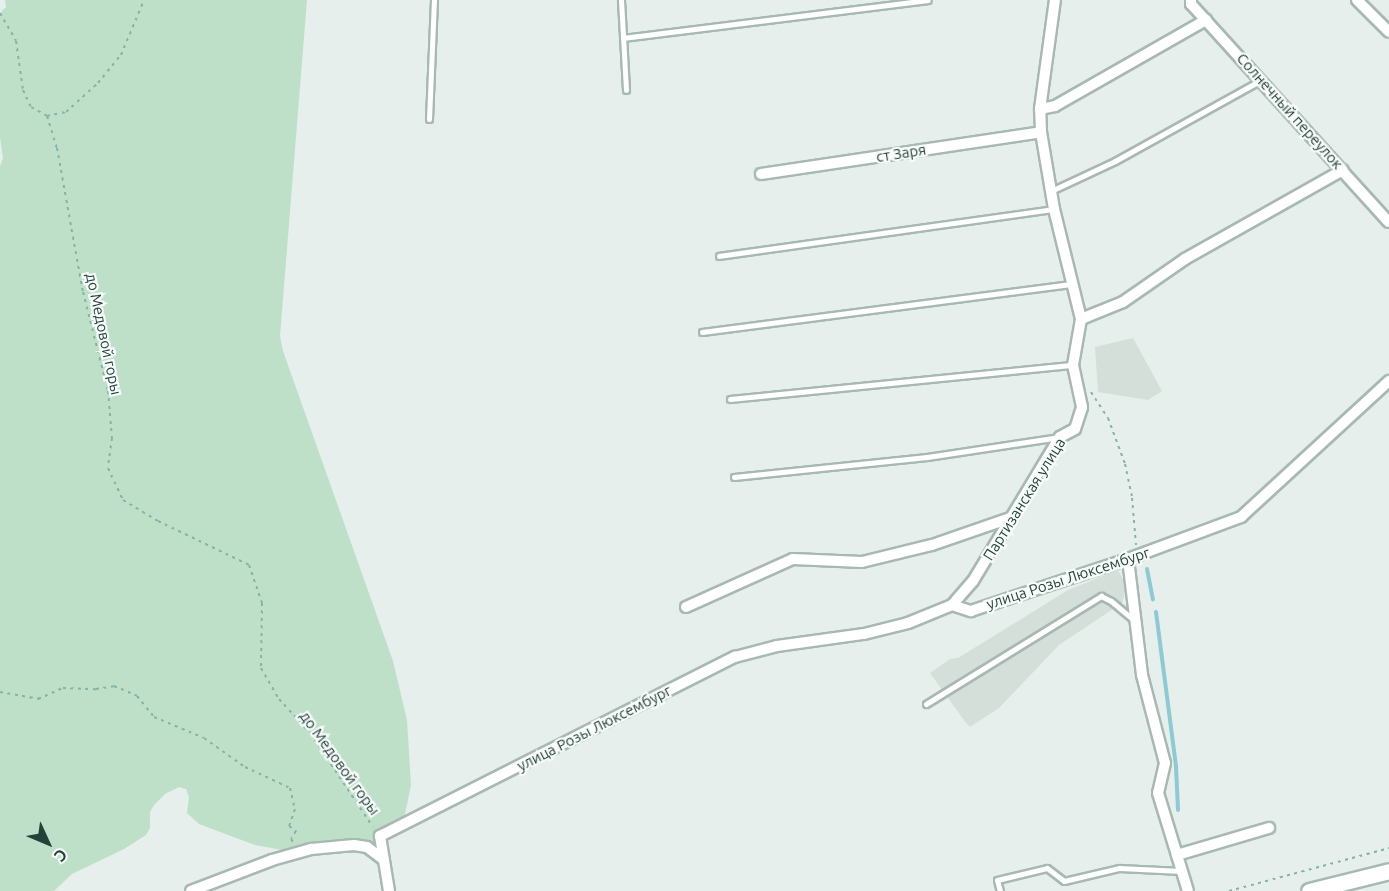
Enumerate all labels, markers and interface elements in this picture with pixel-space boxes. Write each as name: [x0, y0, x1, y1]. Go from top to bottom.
street label: Солнечный переулок: [1233, 49, 1347, 173]
street label: ст Заря: [875, 140, 927, 166]
street label: до Медовой горы: [82, 271, 126, 397]
street label: Партизанская улица: [979, 434, 1069, 564]
street label: улица Розы Люксембург: [984, 543, 1152, 613]
street label: улица Розы Люксембург: [514, 681, 674, 775]
street label: до Медовой горы: [296, 708, 384, 818]
north arrow: [18, 813, 78, 873]
text: С: [51, 846, 71, 865]

